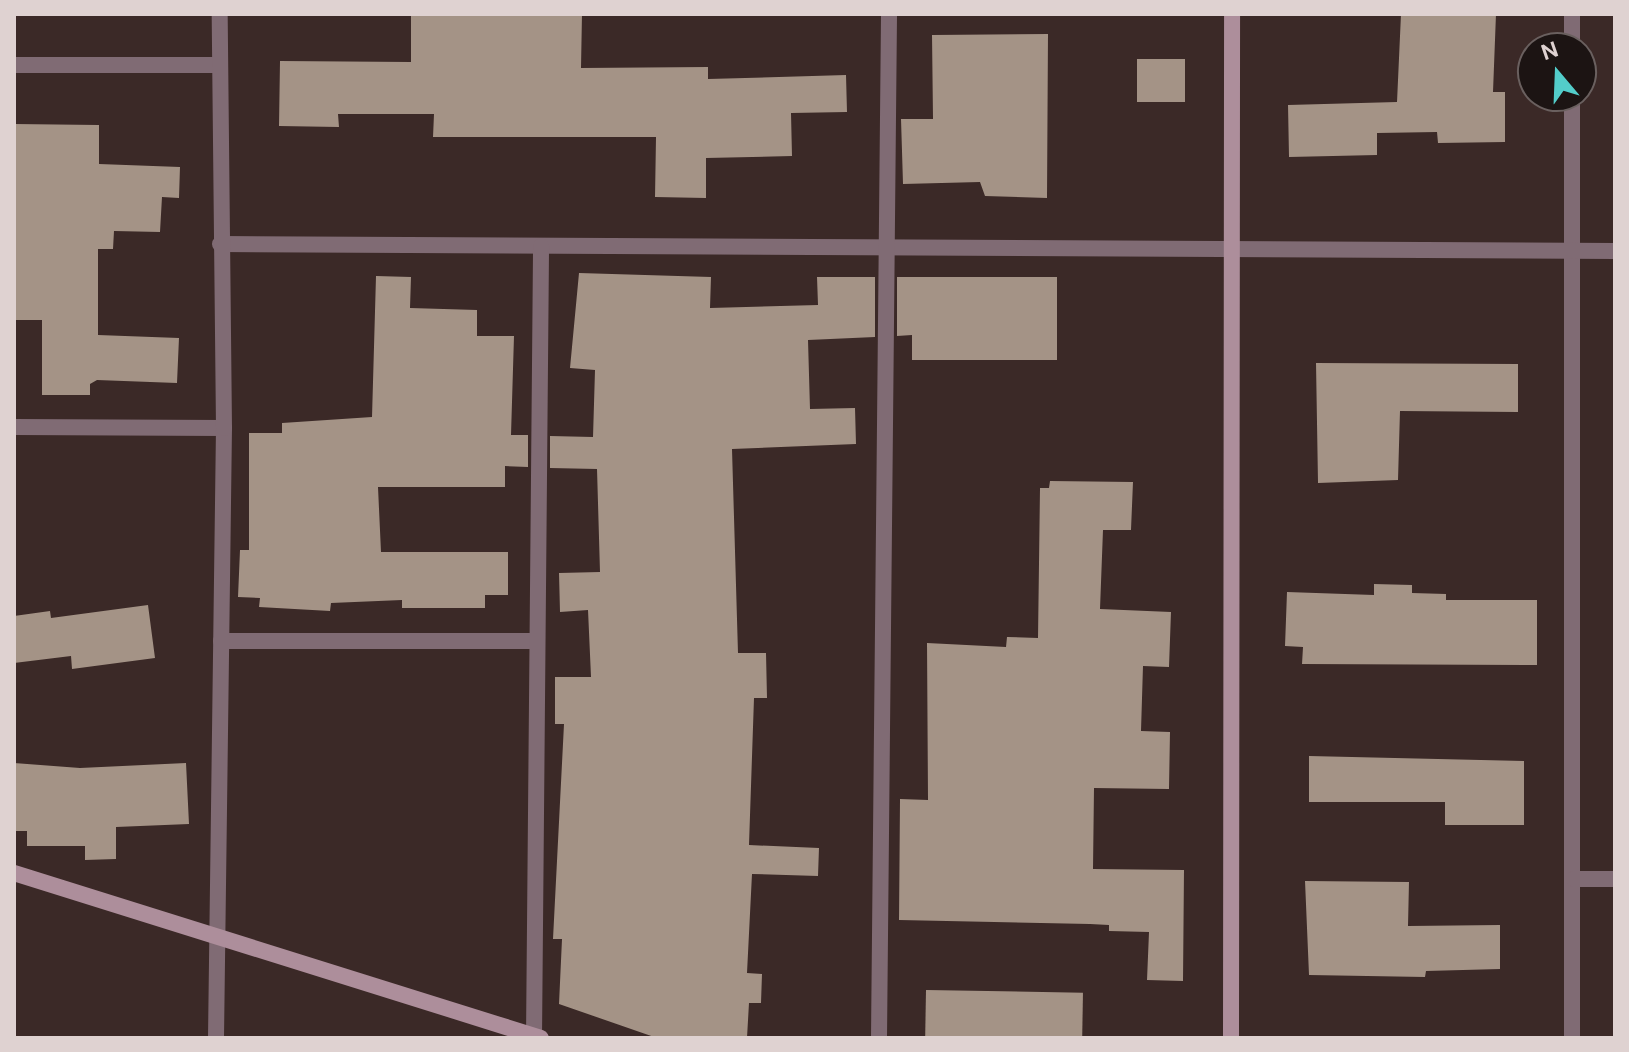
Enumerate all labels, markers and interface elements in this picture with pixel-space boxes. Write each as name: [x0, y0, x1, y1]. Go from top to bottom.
north arrow: [1517, 32, 1597, 112]
text: N: [1537, 34, 1562, 67]

